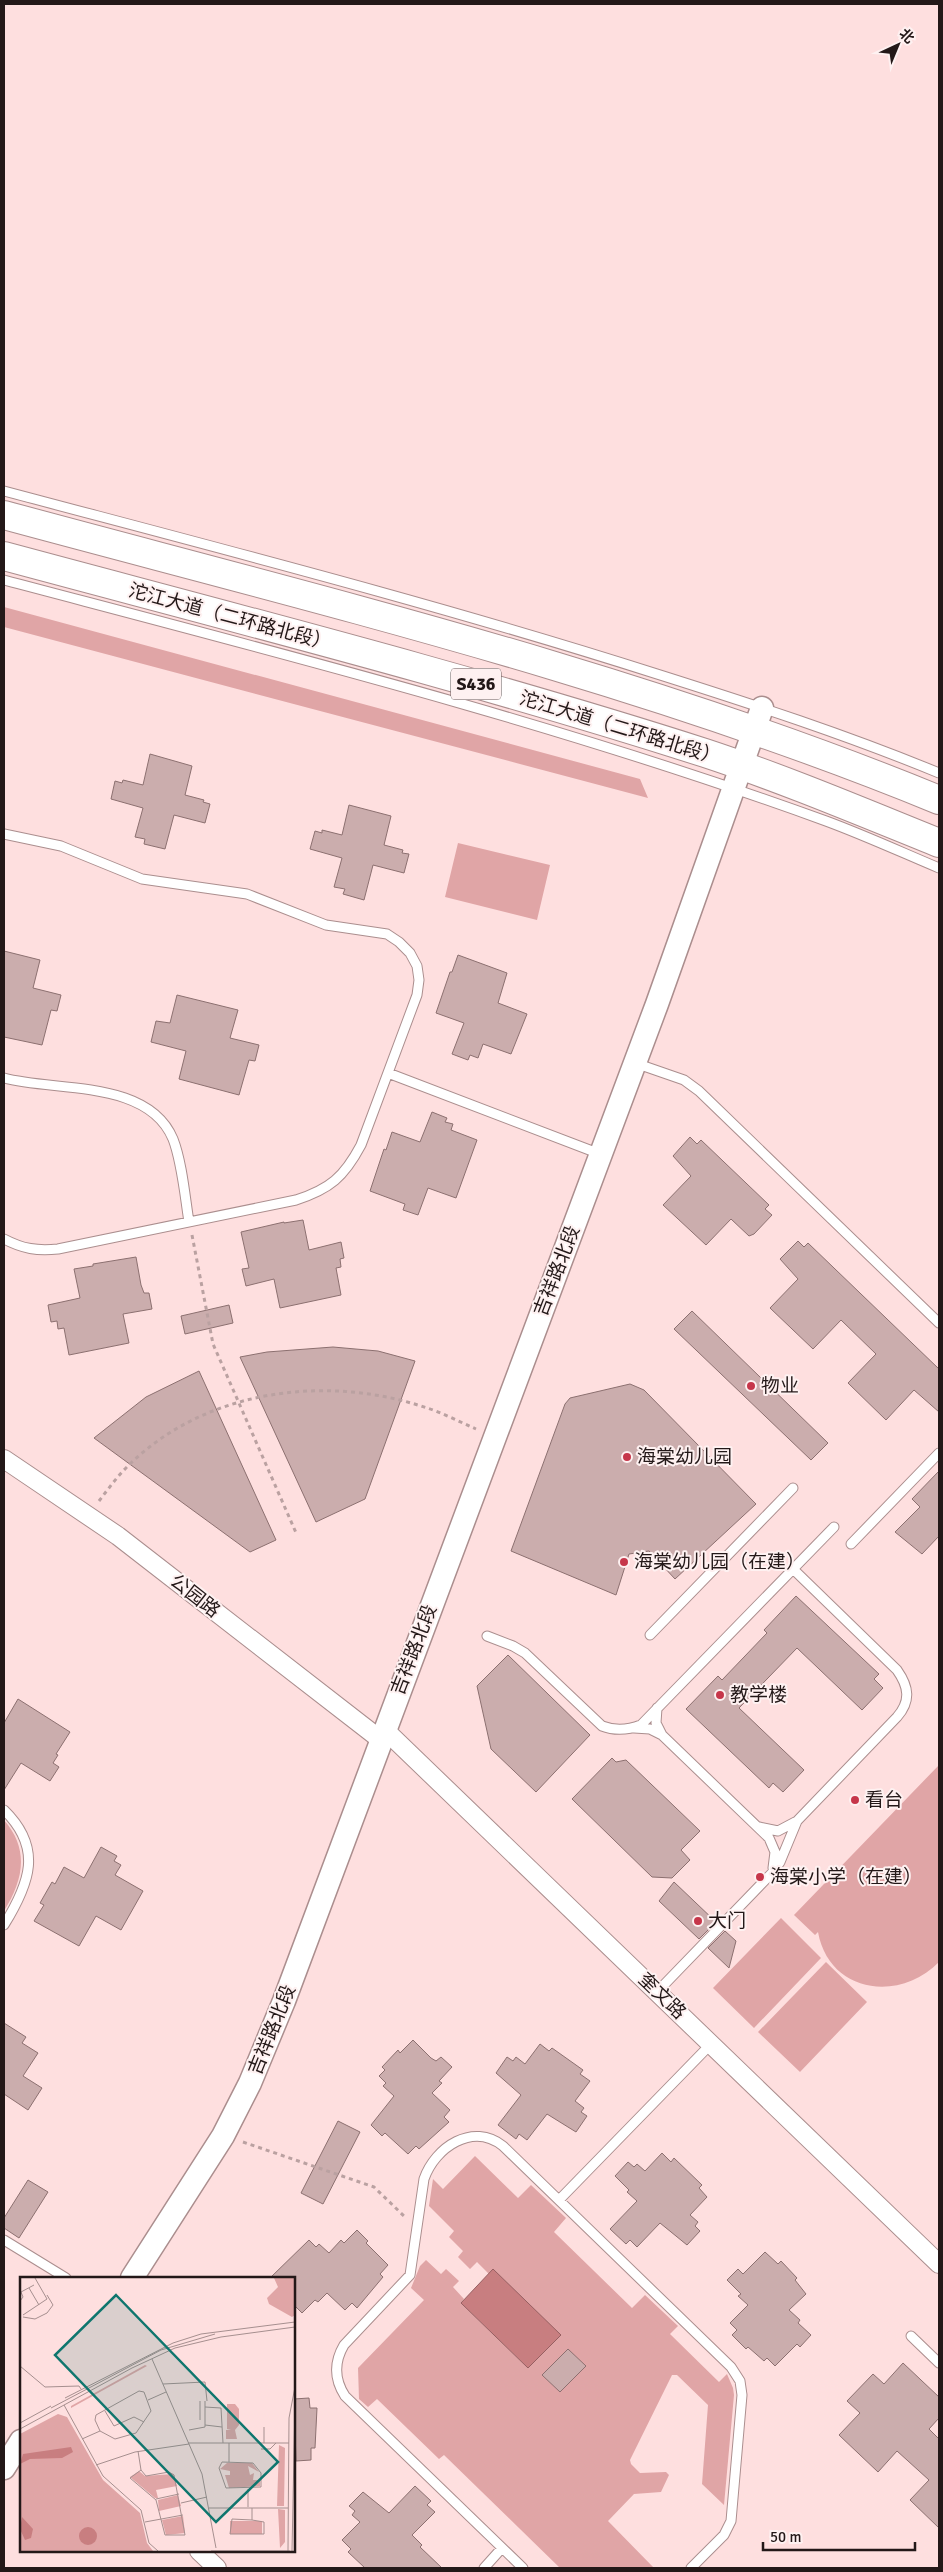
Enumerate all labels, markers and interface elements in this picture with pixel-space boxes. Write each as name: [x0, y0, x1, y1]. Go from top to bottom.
north arrow: [873, 20, 923, 70]
text: 北: [896, 25, 918, 47]
street label: 沱江大道（二环路北段）: [126, 578, 334, 656]
road number: S436: [451, 669, 501, 700]
street label: 沱江大道（二环路北段）: [517, 686, 723, 770]
street label: 吉祥路北段: [529, 1222, 585, 1320]
place label: 物业: [761, 1374, 799, 1398]
marker: 物业: [745, 1380, 757, 1392]
place label: 海棠幼儿园: [637, 1445, 732, 1469]
marker: 海棠幼儿园: [621, 1451, 633, 1463]
place label: 海棠幼儿园（在建）: [634, 1550, 805, 1574]
marker: 海棠幼儿园（在建）: [618, 1556, 630, 1568]
street label: 公园路: [165, 1569, 225, 1623]
street label: 吉祥路北段: [386, 1601, 442, 1699]
place label: 教学楼: [730, 1683, 787, 1707]
marker: 教学楼: [714, 1689, 726, 1701]
place label: 看台: [865, 1788, 903, 1812]
marker: 看台: [849, 1794, 861, 1806]
place label: 海棠小学（在建）: [770, 1865, 922, 1889]
marker: 海棠小学（在建）: [754, 1871, 766, 1883]
place label: 大门: [708, 1909, 746, 1933]
marker: 大门: [692, 1915, 704, 1927]
street label: 奎文路: [633, 1968, 691, 2024]
street label: 吉祥路北段: [243, 1981, 301, 2079]
inset map: [20, 2277, 295, 2552]
scale bar: [763, 2520, 916, 2552]
text: 50 m: [770, 2528, 801, 2546]

